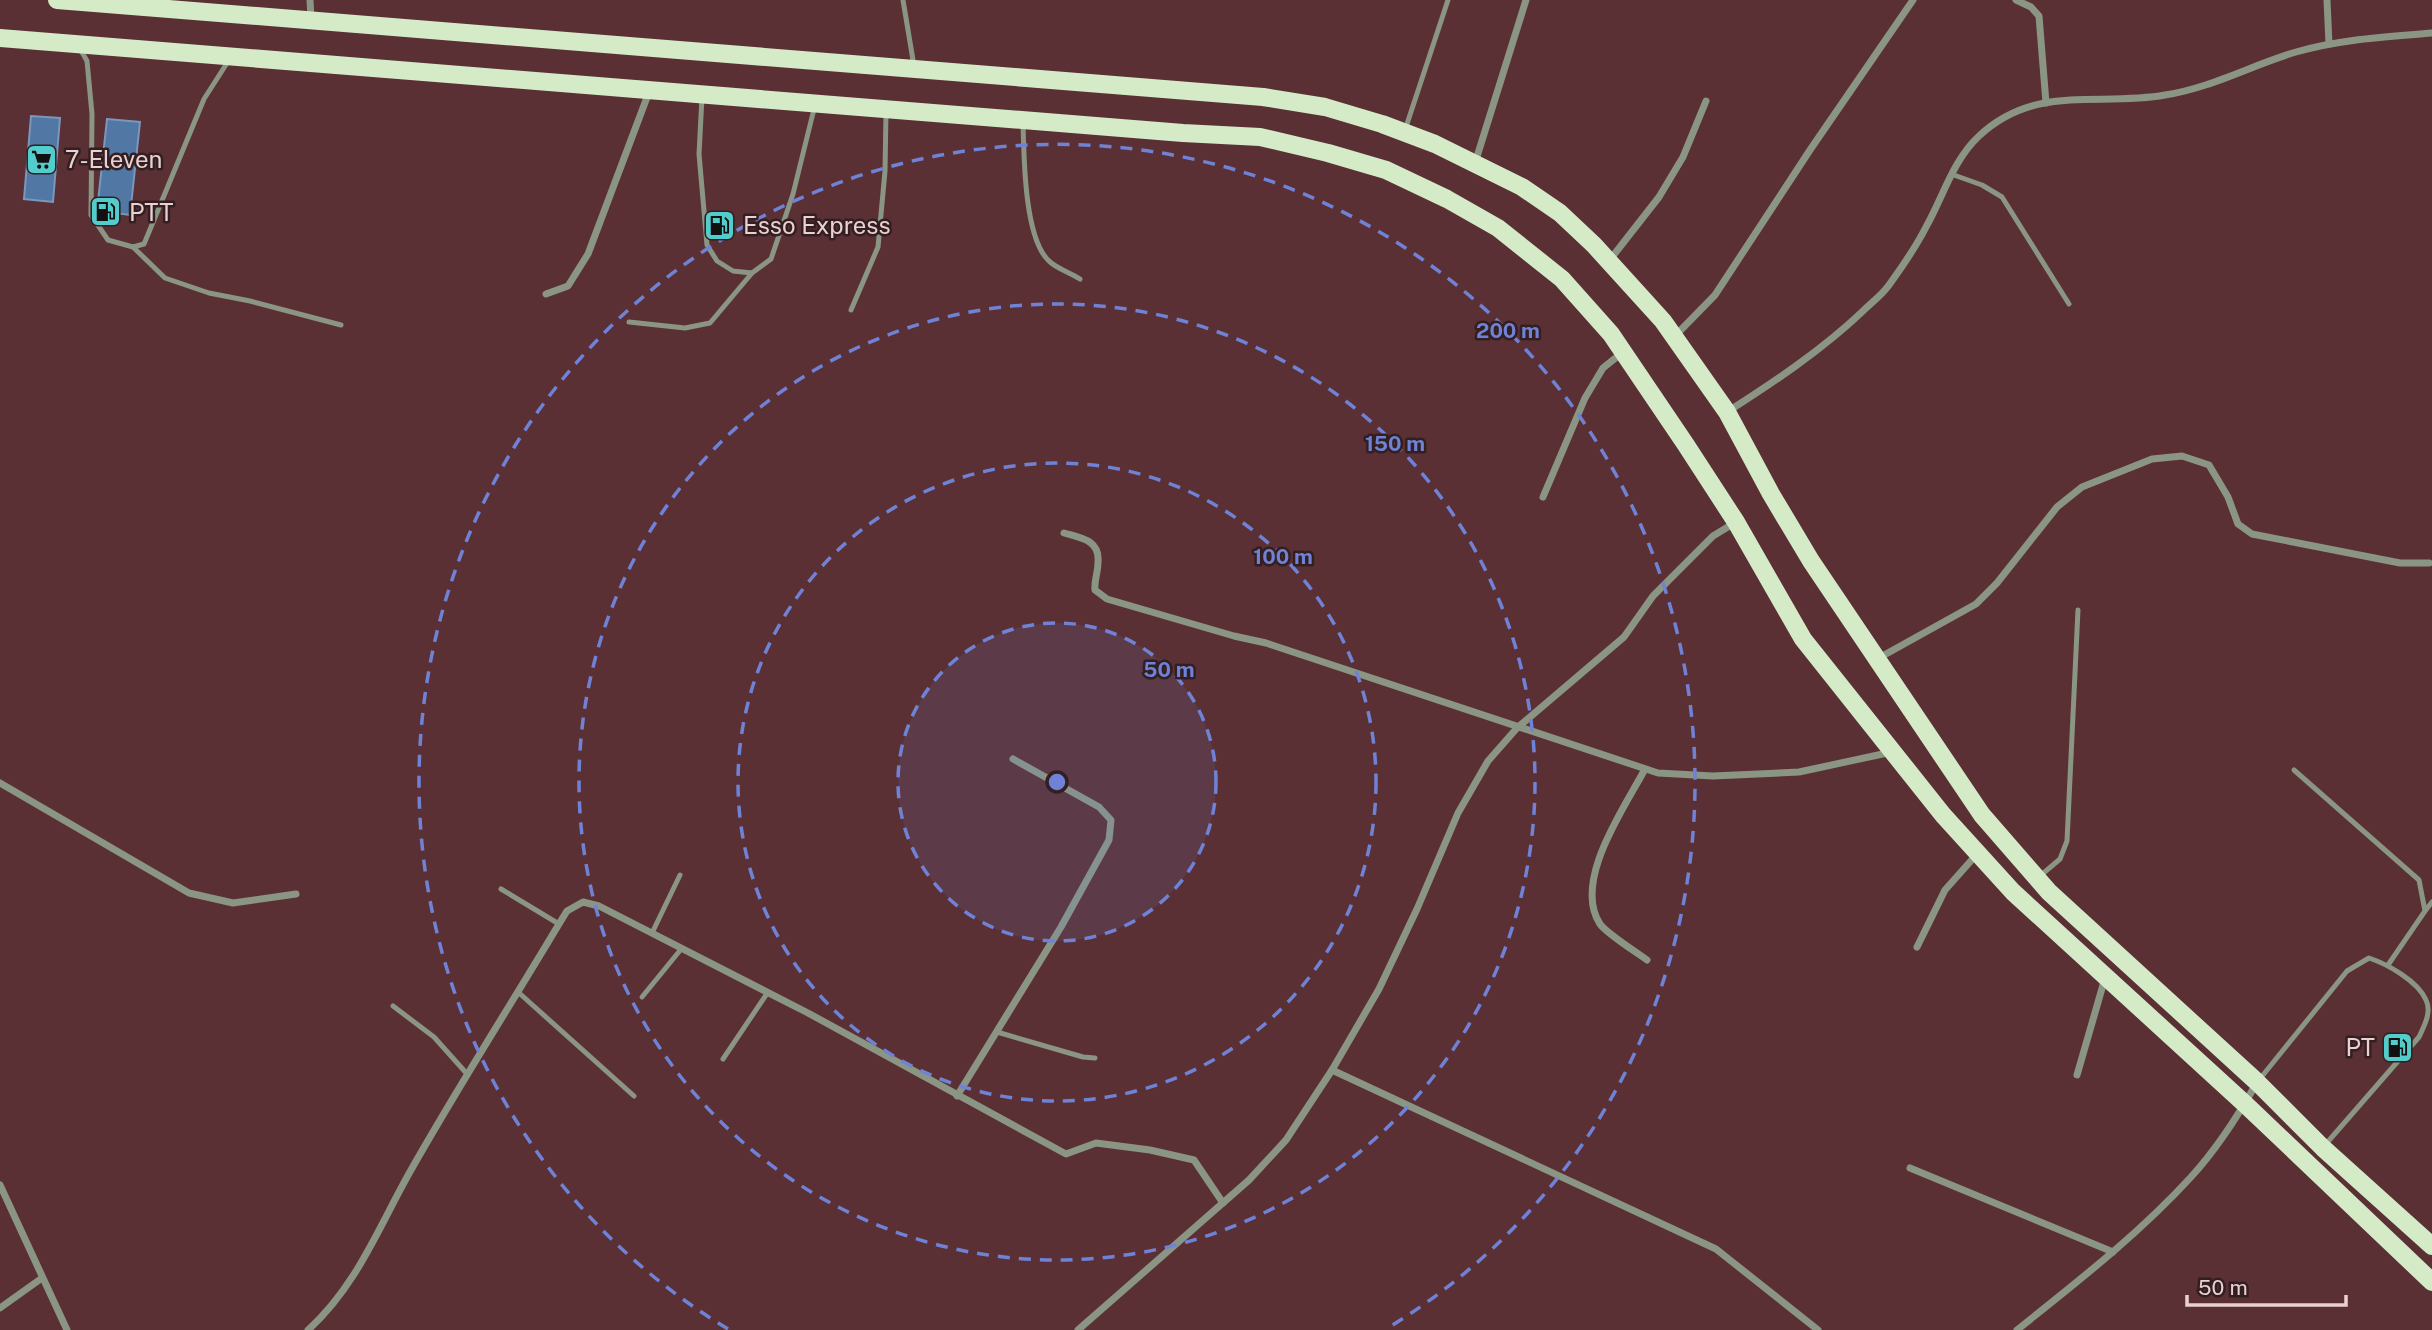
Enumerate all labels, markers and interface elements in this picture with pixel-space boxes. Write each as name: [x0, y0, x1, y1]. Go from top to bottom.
supermarket icon: 7-Eleven: [25, 142, 59, 176]
place label: 7-Eleven: [65, 145, 162, 173]
fuel station icon: PTT: [89, 195, 123, 229]
place label: PTT: [129, 198, 173, 226]
fuel station icon: Esso Express: [703, 208, 737, 242]
place label: Esso Express: [743, 211, 891, 239]
text: 200 m: [1476, 318, 1540, 343]
text: 150 m: [1365, 431, 1425, 456]
text: 100 m: [1253, 544, 1313, 569]
text: 50 m: [1143, 657, 1195, 682]
centre of rings: [1045, 770, 1069, 794]
fuel station icon: PT: [2381, 1030, 2415, 1064]
place label: PT: [2345, 1033, 2375, 1061]
scale bar: [2187, 1264, 2346, 1308]
text: 50 m: [2198, 1275, 2248, 1300]

